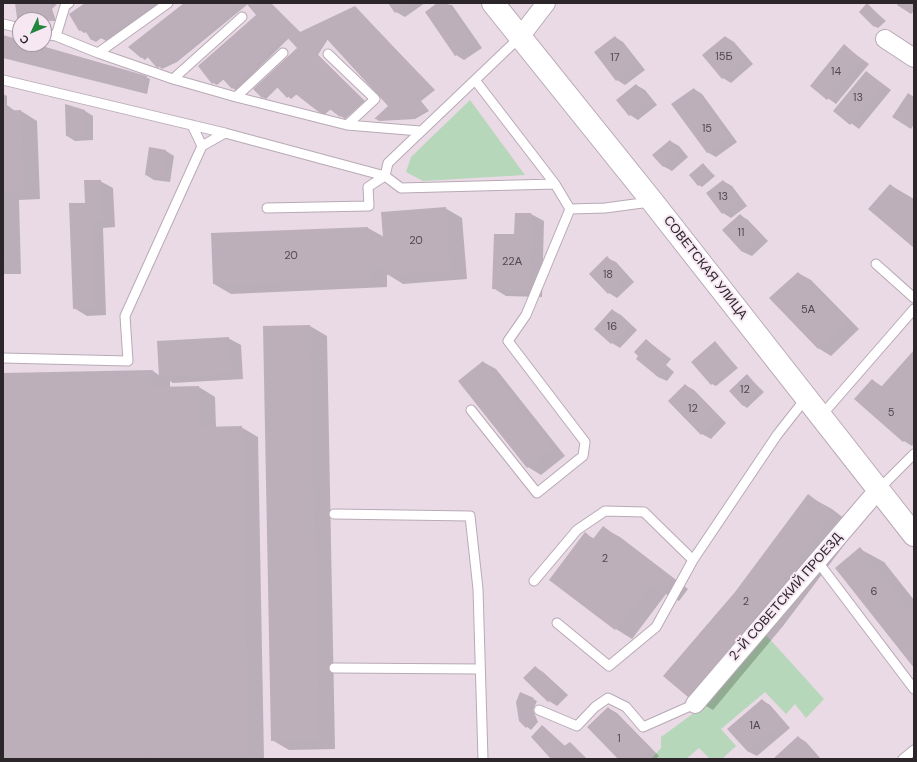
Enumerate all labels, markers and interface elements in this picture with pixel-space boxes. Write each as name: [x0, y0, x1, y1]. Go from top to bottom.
north arrow: [12, 12, 52, 52]
text: С: [16, 32, 32, 47]
house number: 15Б: [715, 50, 733, 64]
house number: 17: [610, 51, 620, 65]
house number: 14: [831, 65, 841, 79]
house number: 13: [853, 91, 863, 105]
house number: 15: [702, 122, 712, 136]
house number: 13: [718, 190, 728, 204]
street label: СОВЕТСКАЯ УЛИЦА: [660, 213, 750, 323]
house number: 11: [738, 226, 744, 240]
house number: 20: [409, 234, 423, 248]
house number: 20: [284, 249, 298, 263]
house number: 22А: [502, 255, 522, 269]
house number: 18: [603, 268, 613, 282]
house number: 5А: [801, 303, 815, 317]
house number: 16: [607, 320, 617, 334]
house number: 12: [740, 383, 750, 397]
house number: 12: [688, 402, 698, 416]
house number: 5: [888, 406, 894, 420]
street label: 2-Й СОВЕТСКИЙ ПРОЕЗД: [726, 530, 846, 664]
house number: 2: [602, 552, 608, 566]
house number: 6: [871, 585, 877, 599]
house number: 2: [743, 595, 749, 609]
house number: 1А: [750, 719, 760, 733]
house number: 1: [617, 732, 621, 746]

